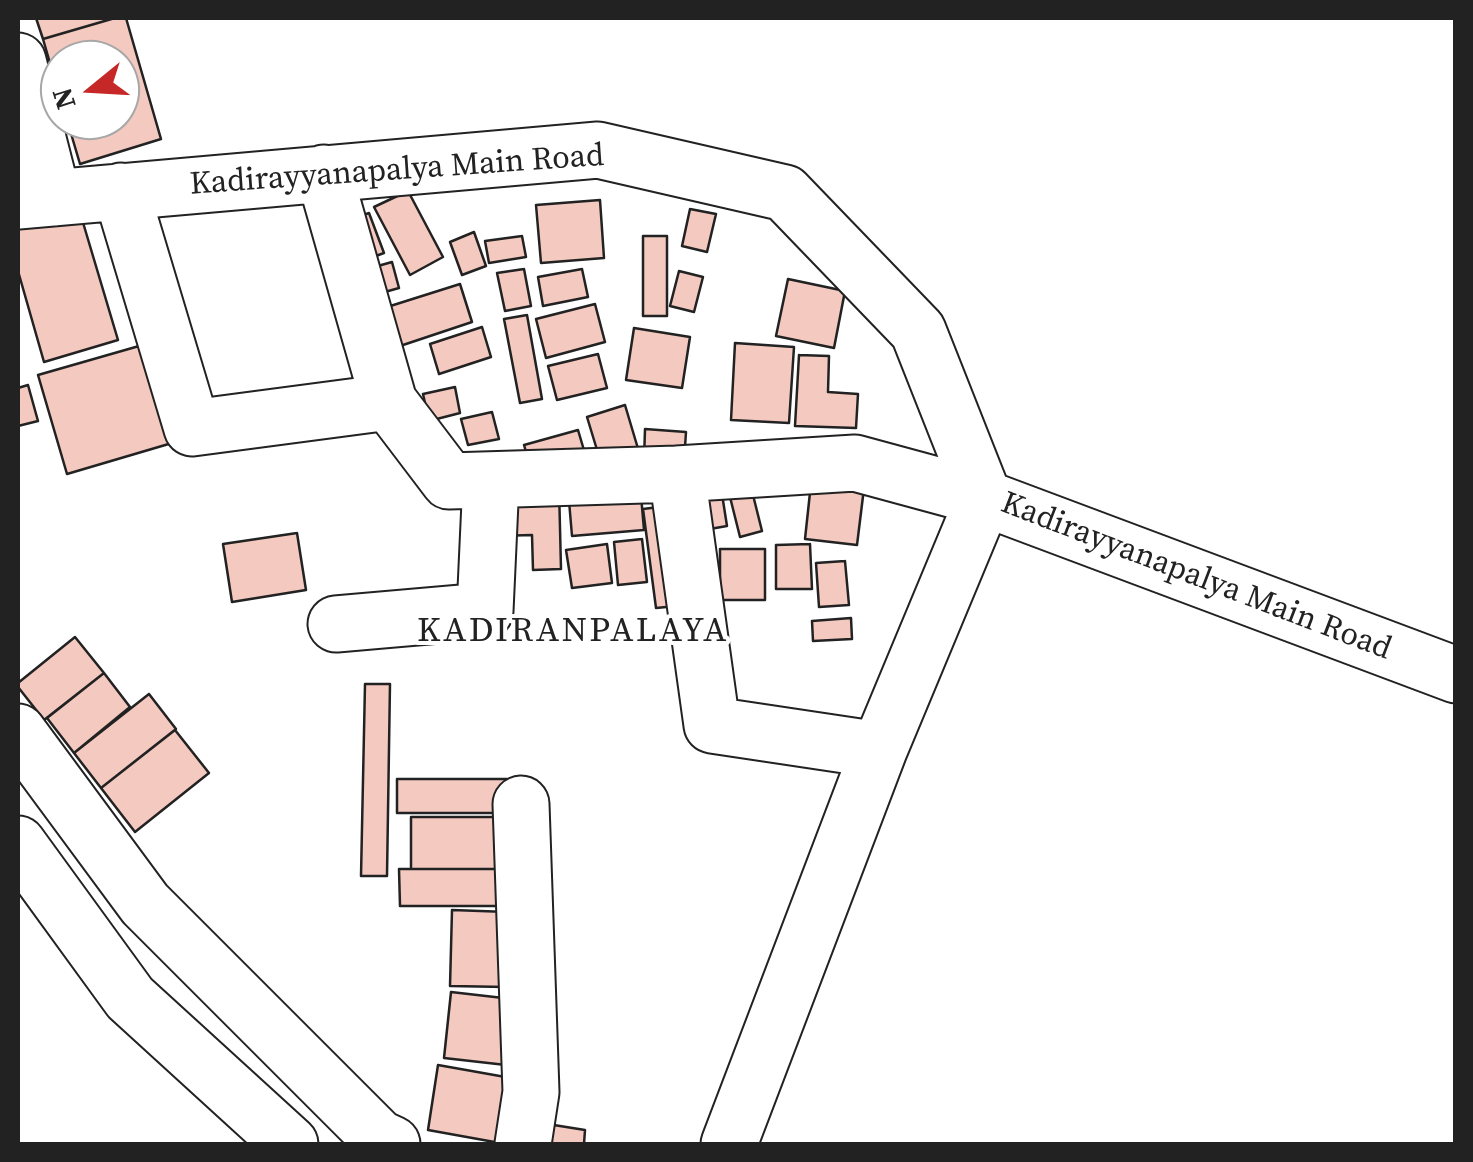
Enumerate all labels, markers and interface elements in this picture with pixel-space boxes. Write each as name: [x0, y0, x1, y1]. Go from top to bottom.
north arrow: [40, 40, 140, 140]
text: N: [42, 83, 85, 114]
street label: Kadirayyanapalya Main Road: [189, 137, 605, 205]
street label: Kadirayyanapalya Main Road: [995, 485, 1397, 669]
district label: KADIRANPALAYA: [417, 611, 729, 653]

